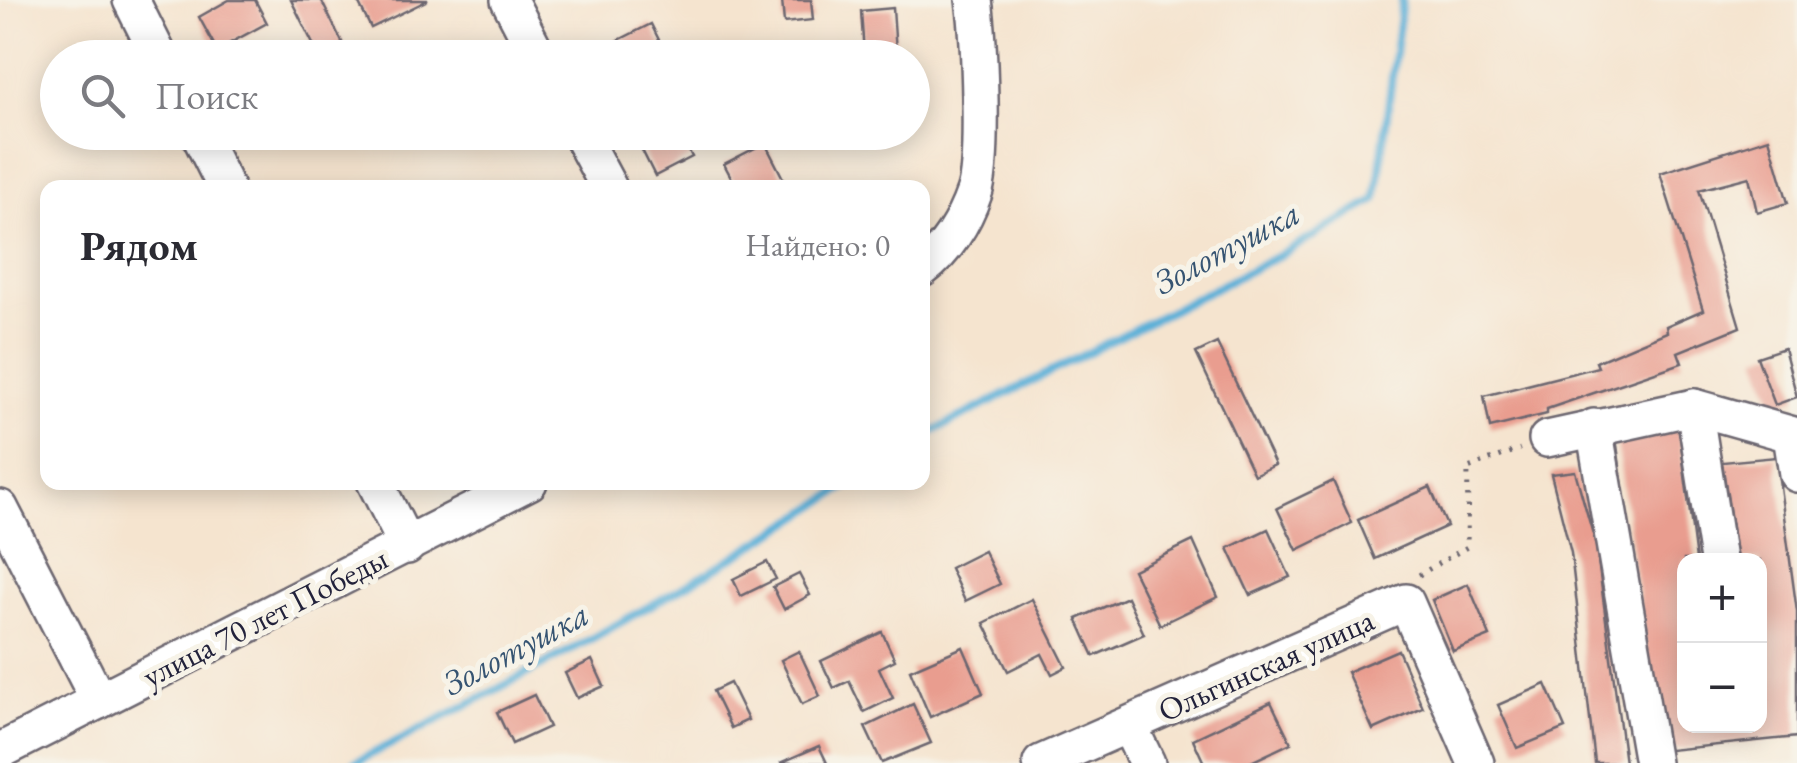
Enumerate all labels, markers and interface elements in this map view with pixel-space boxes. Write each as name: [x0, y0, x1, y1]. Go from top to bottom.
search box: [40, 40, 930, 150]
icon: search: [75, 68, 130, 123]
text: Поиск: [155, 71, 258, 120]
water label: Золотушка: [1145, 190, 1307, 305]
text: Рядом: [80, 218, 198, 273]
text: Найдено: 0: [745, 224, 890, 266]
street label: улица 70 лет Победы: [135, 537, 395, 697]
map controls: [1677, 553, 1767, 733]
button: +: [1677, 553, 1767, 643]
water label: Золотушка: [434, 591, 596, 706]
street label: Ольгинская улица: [1152, 599, 1381, 731]
button: −: [1677, 643, 1767, 733]

